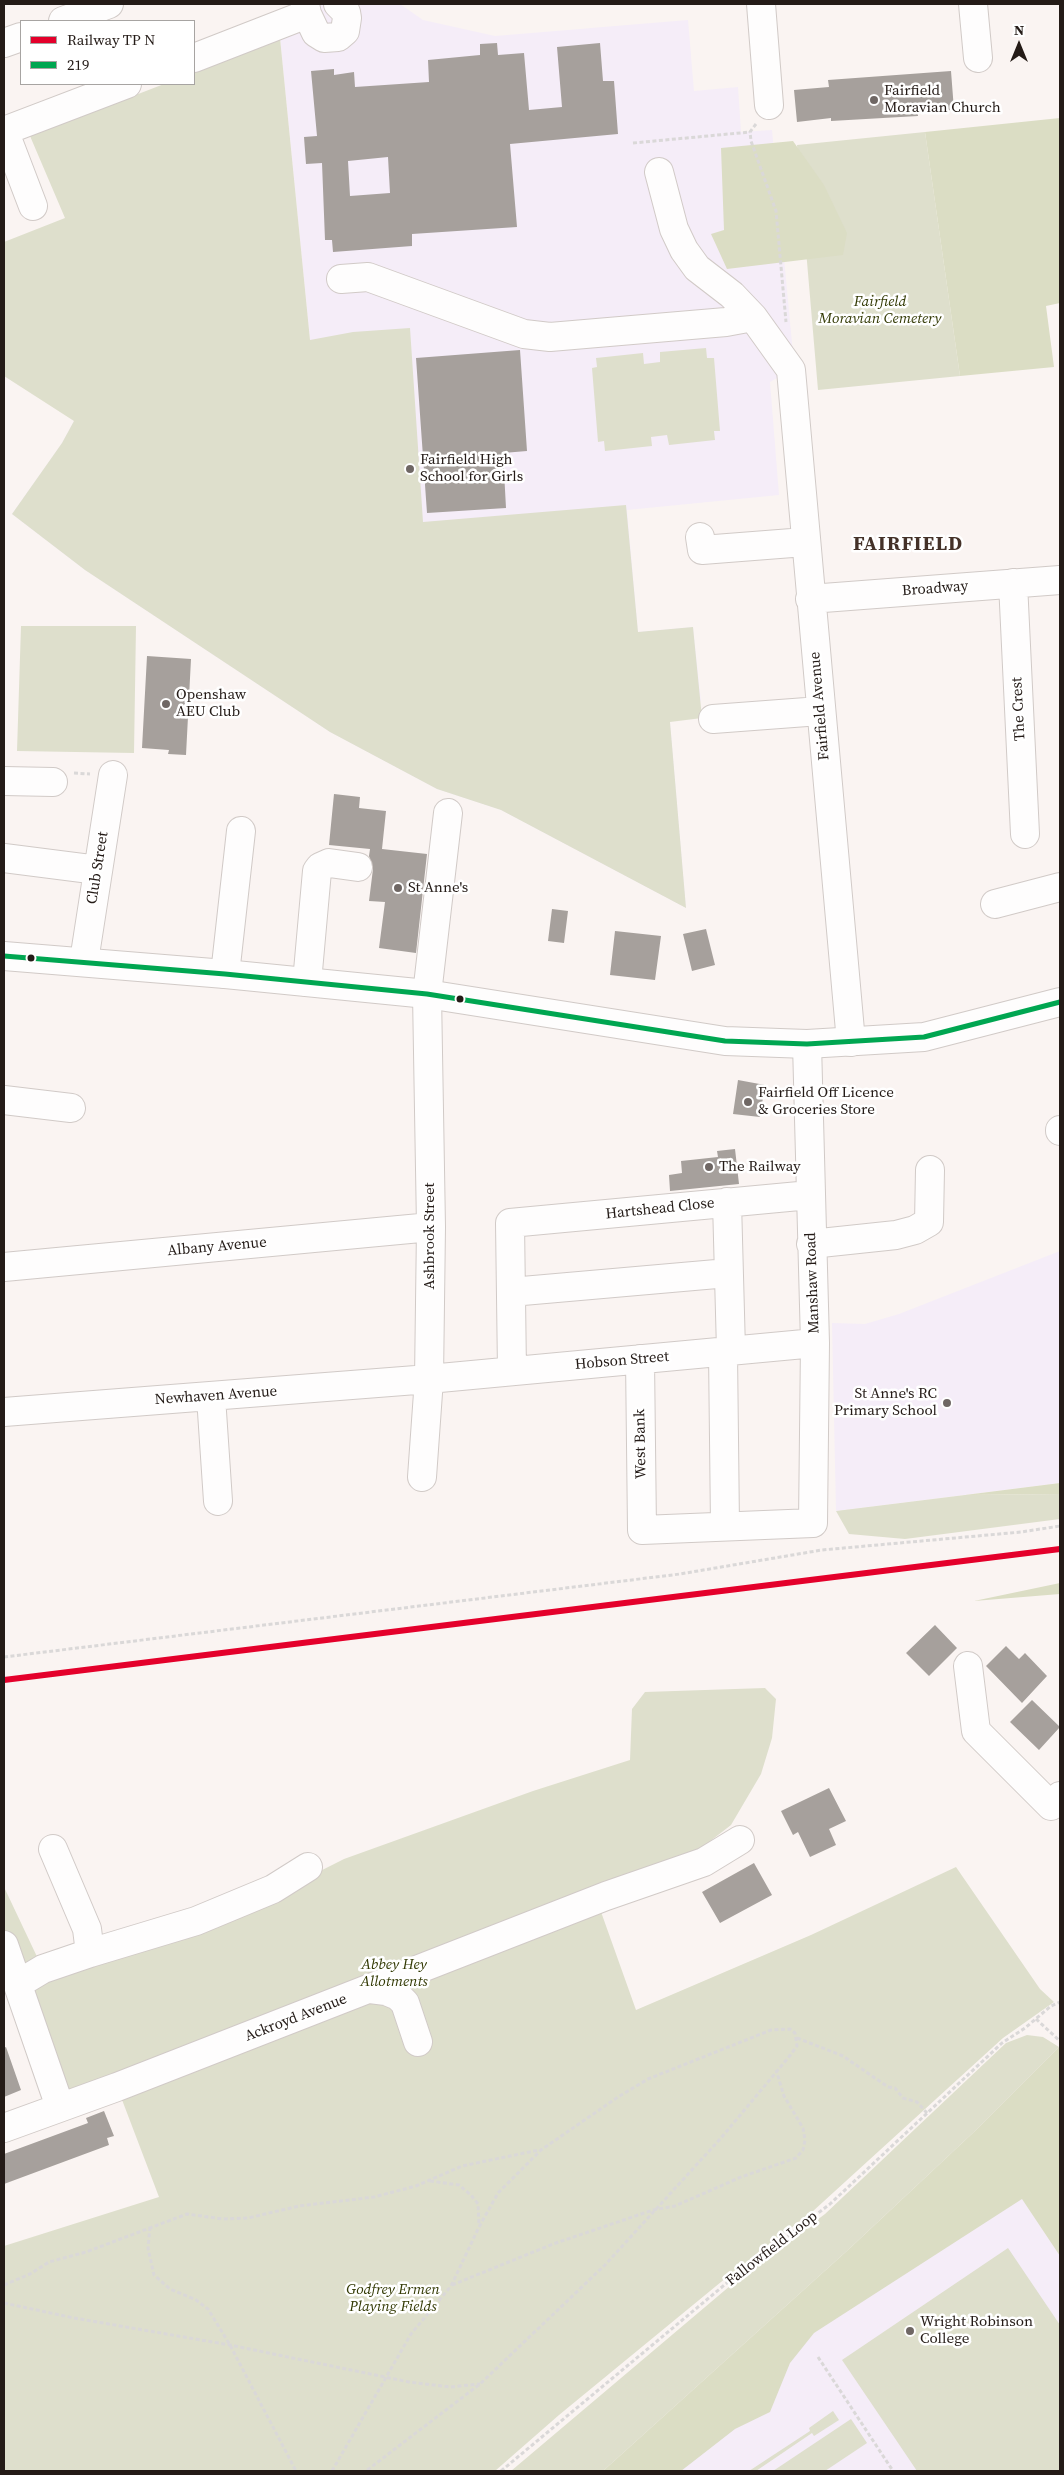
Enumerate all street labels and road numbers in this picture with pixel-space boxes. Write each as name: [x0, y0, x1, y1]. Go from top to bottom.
street label: Broadway: [901, 578, 969, 600]
street label: Fairfield Avenue: [806, 651, 834, 761]
street label: The Crest: [1008, 677, 1030, 741]
street label: Club Street: [83, 830, 113, 906]
street label: Ashbrook Street: [421, 1183, 439, 1289]
street label: Hartshead Close: [605, 1194, 715, 1224]
street label: Manshaw Road: [802, 1232, 824, 1334]
street label: Albany Avenue: [167, 1234, 267, 1260]
street label: Hobson Street: [574, 1348, 670, 1374]
street label: Newhaven Avenue: [154, 1383, 278, 1409]
street label: West Bank: [631, 1409, 651, 1479]
street label: Ackroyd Avenue: [242, 1990, 350, 2046]
street label: Fallowfield Loop: [723, 2208, 821, 2290]

